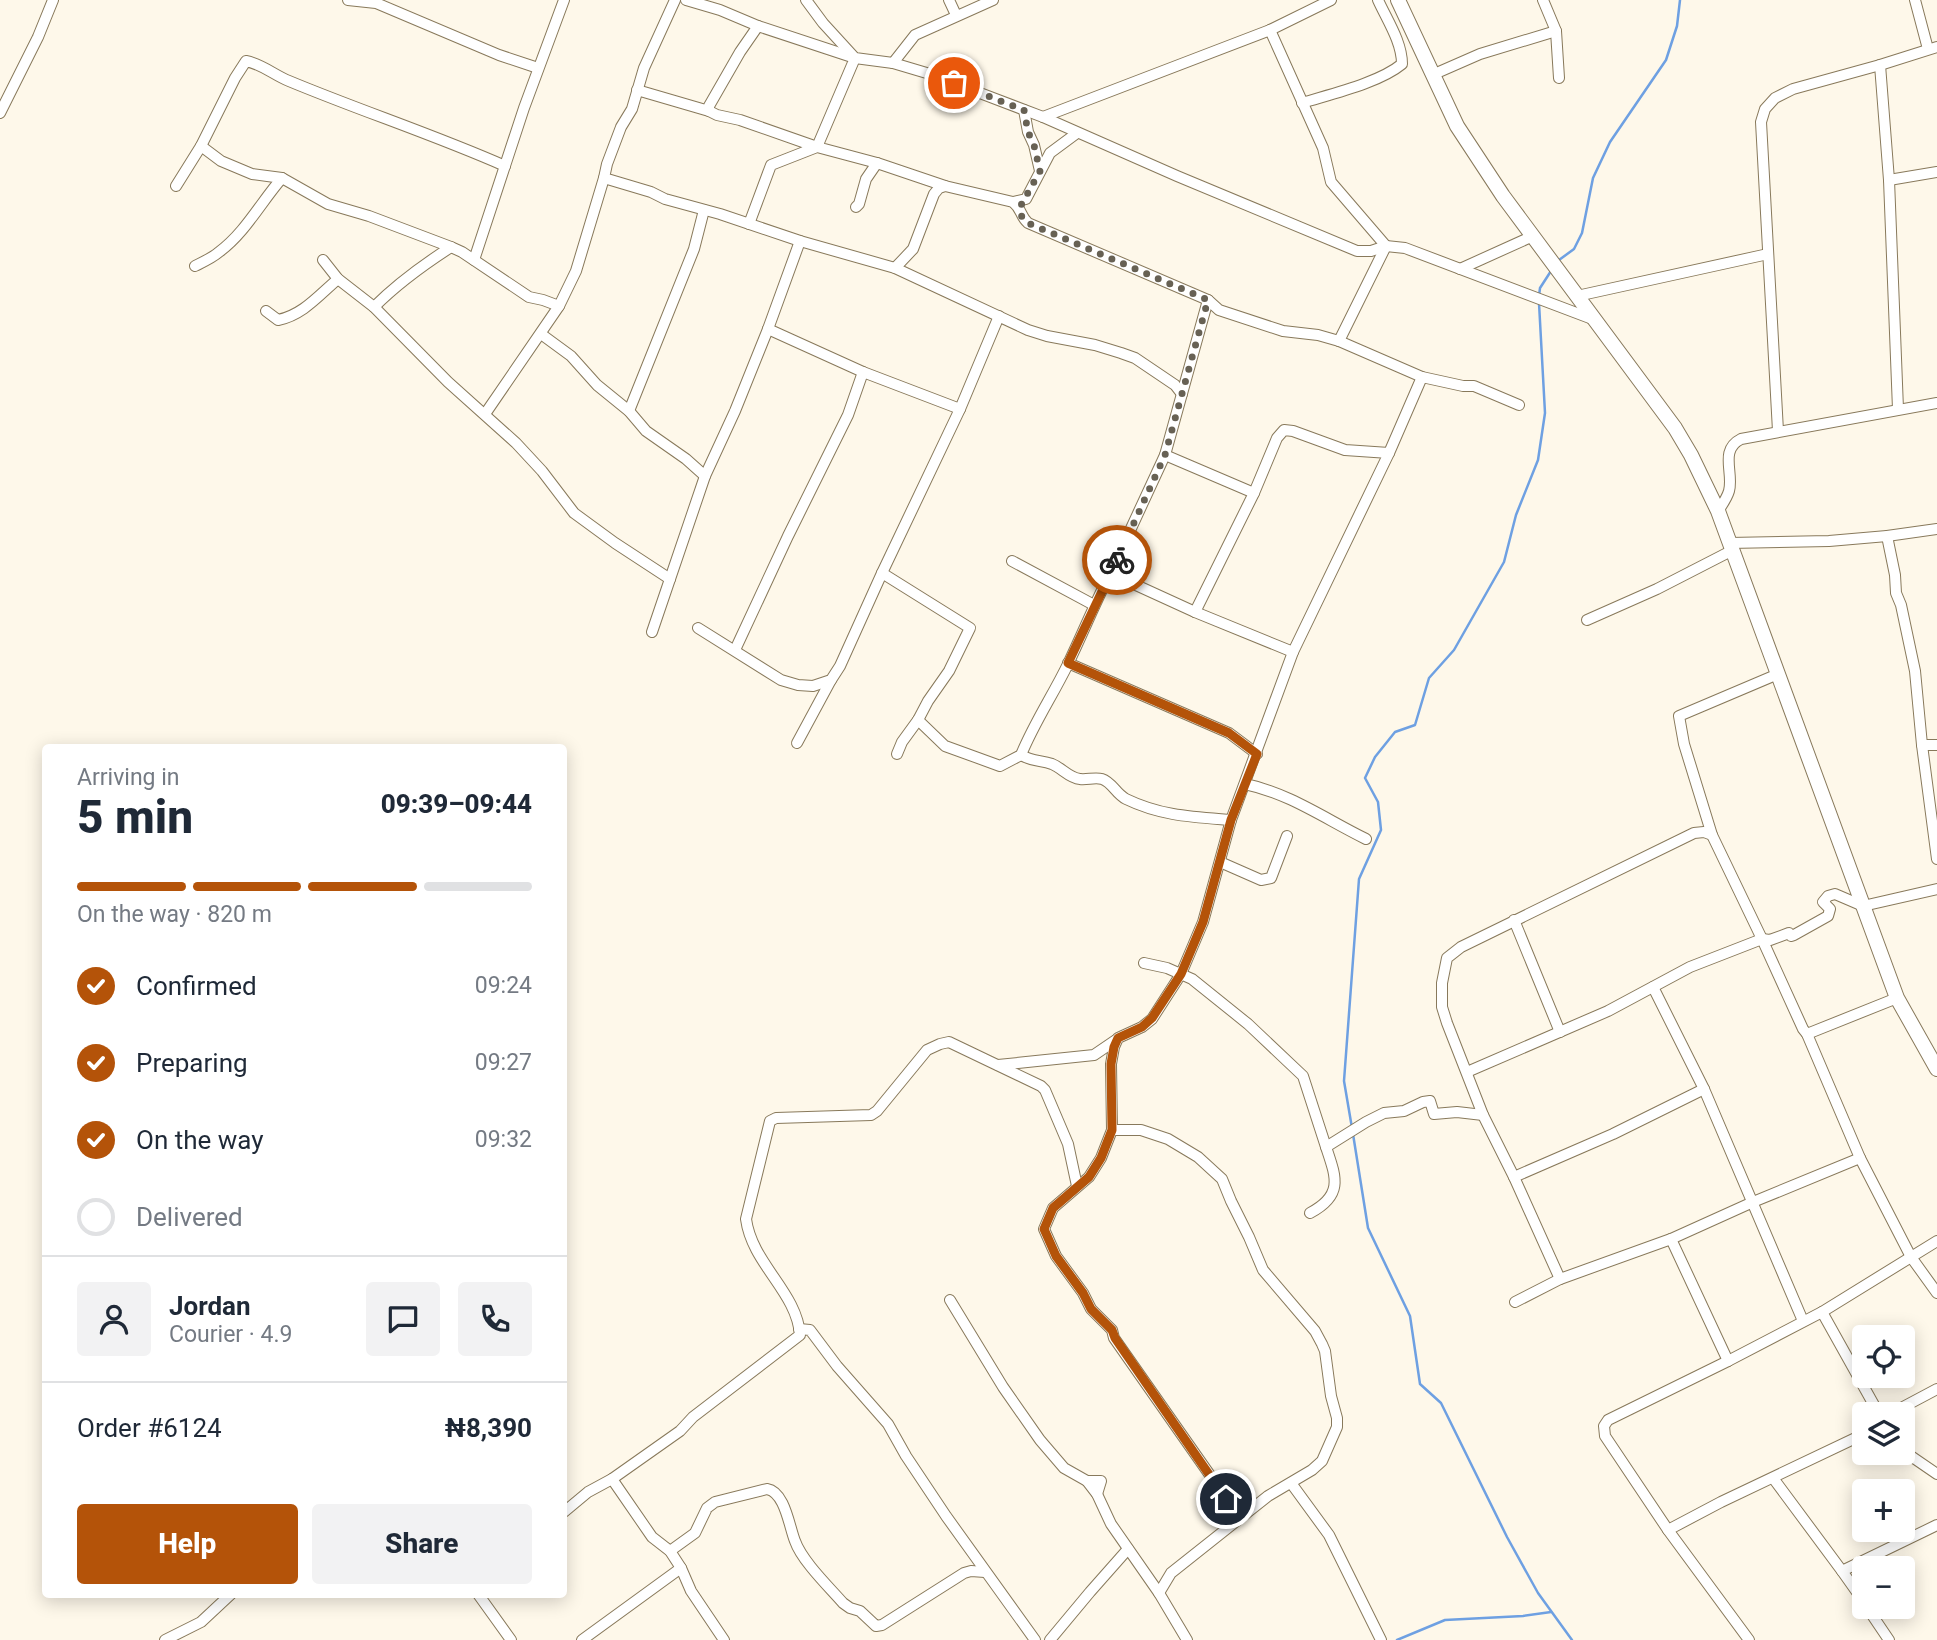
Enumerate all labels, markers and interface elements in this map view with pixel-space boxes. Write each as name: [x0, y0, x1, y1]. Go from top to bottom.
pin: [924, 53, 984, 113]
icon: bag: [935, 64, 973, 102]
courier: [1082, 525, 1152, 595]
icon: bike: [1098, 541, 1136, 579]
text: Arriving in: [77, 764, 180, 791]
text: 09:39–09:44: [381, 789, 532, 819]
text: 5 min: [77, 790, 193, 844]
text: On the way · 820 m: [77, 901, 272, 928]
icon: check: [77, 967, 115, 1005]
text: Confirmed: [136, 971, 257, 1001]
text: 09:24: [475, 972, 532, 999]
icon: check: [77, 1044, 115, 1082]
text: Preparing: [136, 1048, 248, 1078]
text: 09:27: [475, 1049, 532, 1076]
icon: check: [77, 1121, 115, 1159]
text: On the way: [136, 1125, 264, 1155]
text: 09:32: [475, 1126, 532, 1153]
text: Delivered: [136, 1202, 243, 1232]
button: person: [77, 1282, 151, 1356]
button: chat: [366, 1282, 440, 1356]
button: phone: [458, 1282, 532, 1356]
text: Jordan: [169, 1291, 251, 1321]
text: Courier · 4.9: [169, 1321, 292, 1348]
map controls: [1852, 1325, 1915, 1619]
button: locate: [1852, 1325, 1915, 1388]
button: layers: [1852, 1402, 1915, 1465]
text: Order #6124: [77, 1413, 222, 1443]
text: ₦8,390: [445, 1413, 532, 1443]
pin: [1196, 1469, 1256, 1529]
button: +: [1852, 1479, 1915, 1542]
icon: home: [1207, 1480, 1245, 1518]
button: Help: [77, 1504, 298, 1584]
button: Share: [312, 1504, 532, 1584]
button: −: [1852, 1556, 1915, 1619]

